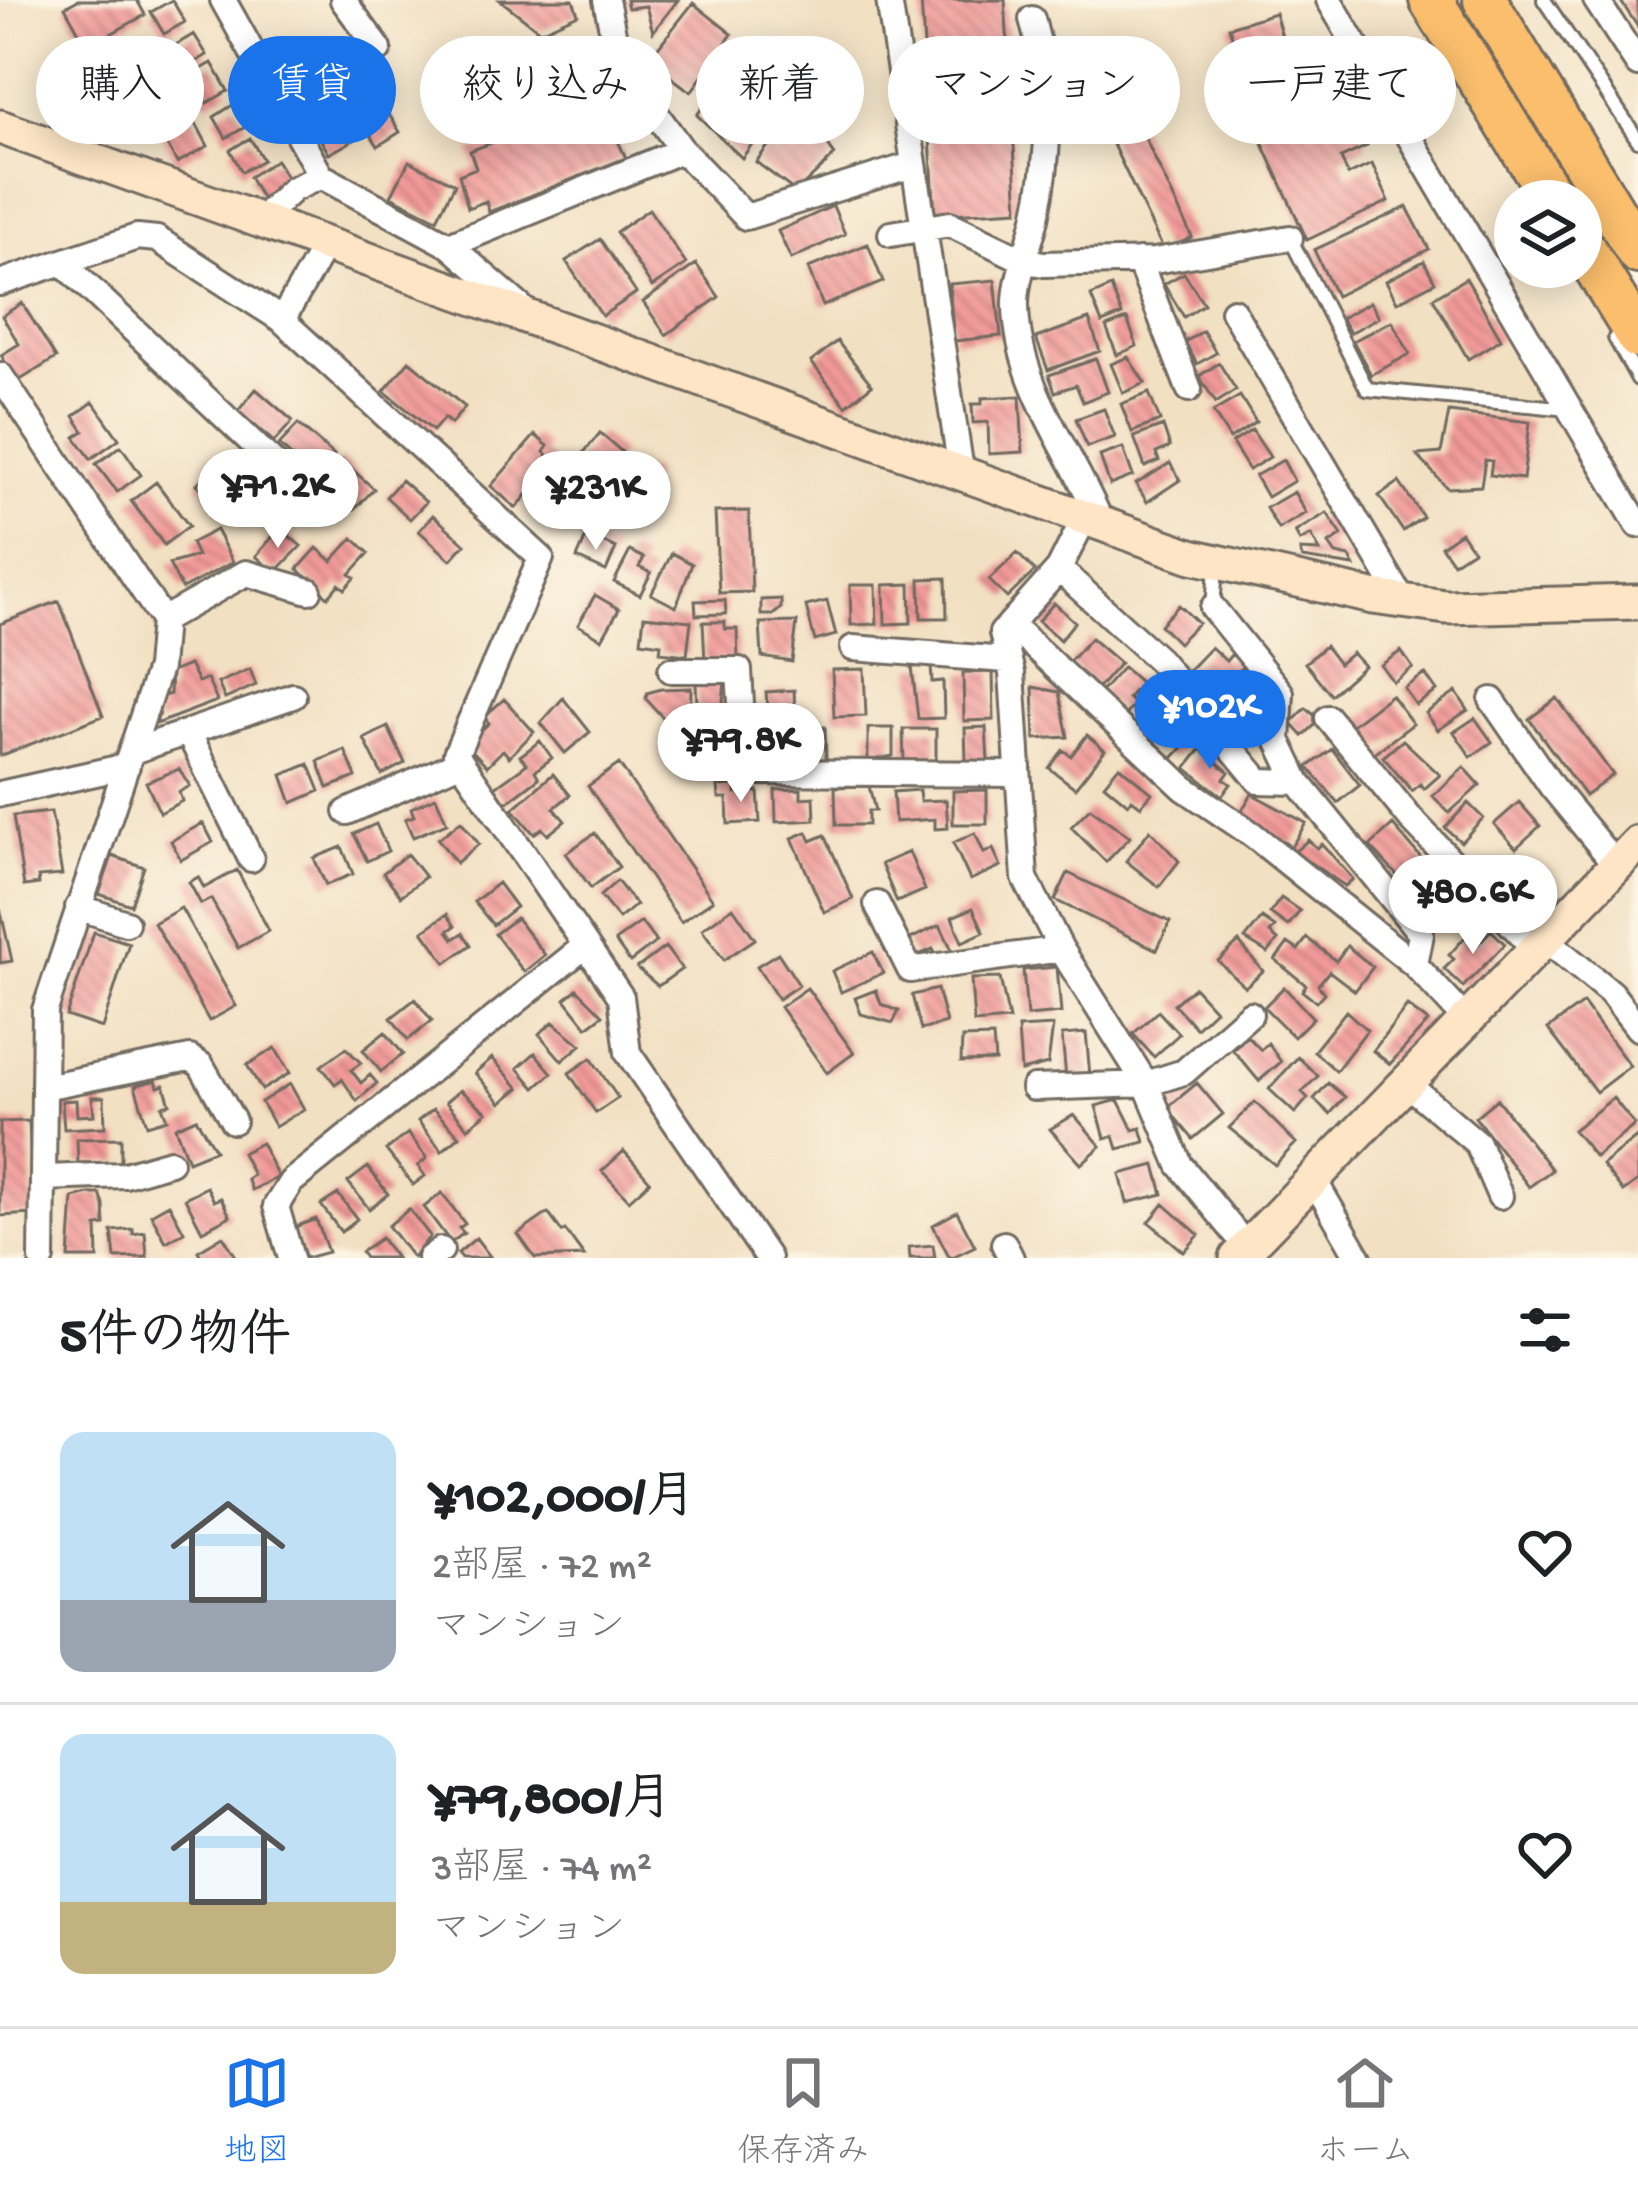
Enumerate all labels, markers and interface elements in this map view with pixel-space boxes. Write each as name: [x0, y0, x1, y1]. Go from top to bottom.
chip: 購入: [36, 36, 204, 144]
chip: 賃貸: [228, 36, 396, 144]
chip: 絞り込み: [420, 36, 672, 144]
chip: 新着: [696, 36, 864, 144]
chip: マンション: [888, 36, 1180, 144]
chip: 一戸建て: [1204, 36, 1456, 144]
map controls: [1494, 180, 1602, 288]
button: layers: [1494, 180, 1602, 288]
pin: ¥71.2K: [180, 449, 376, 551]
pin: ¥231K: [512, 451, 680, 553]
text: ¥71.2K: [225, 465, 331, 511]
text: ¥231K: [549, 467, 643, 513]
pin: ¥102K: [1126, 670, 1294, 772]
text: ¥102K: [1162, 686, 1258, 732]
pin: ¥79.8K: [643, 703, 839, 805]
text: ¥79.8K: [684, 719, 798, 765]
pin: ¥80.6K: [1375, 855, 1571, 957]
text: ¥80.6K: [1415, 871, 1531, 917]
icon: filters: [1512, 1297, 1578, 1363]
text: 5件の物件: [60, 1310, 291, 1370]
text: ¥102,000/月: [432, 1471, 696, 1531]
icon: home: [156, 1480, 300, 1624]
icon: heart: [1512, 1519, 1578, 1585]
text: 2部屋 · 72 m²: [432, 1546, 652, 1592]
text: マンション: [432, 1607, 625, 1653]
text: ¥79,800/月: [432, 1773, 673, 1833]
icon: home: [156, 1782, 300, 1926]
icon: heart: [1512, 1821, 1578, 1887]
text: 3部屋 · 74 m²: [432, 1848, 652, 1894]
text: マンション: [432, 1909, 625, 1955]
tab: 地図: [224, 2050, 290, 2173]
tab: 保存済み: [737, 2050, 869, 2173]
tab: ホーム: [1317, 2050, 1414, 2173]

